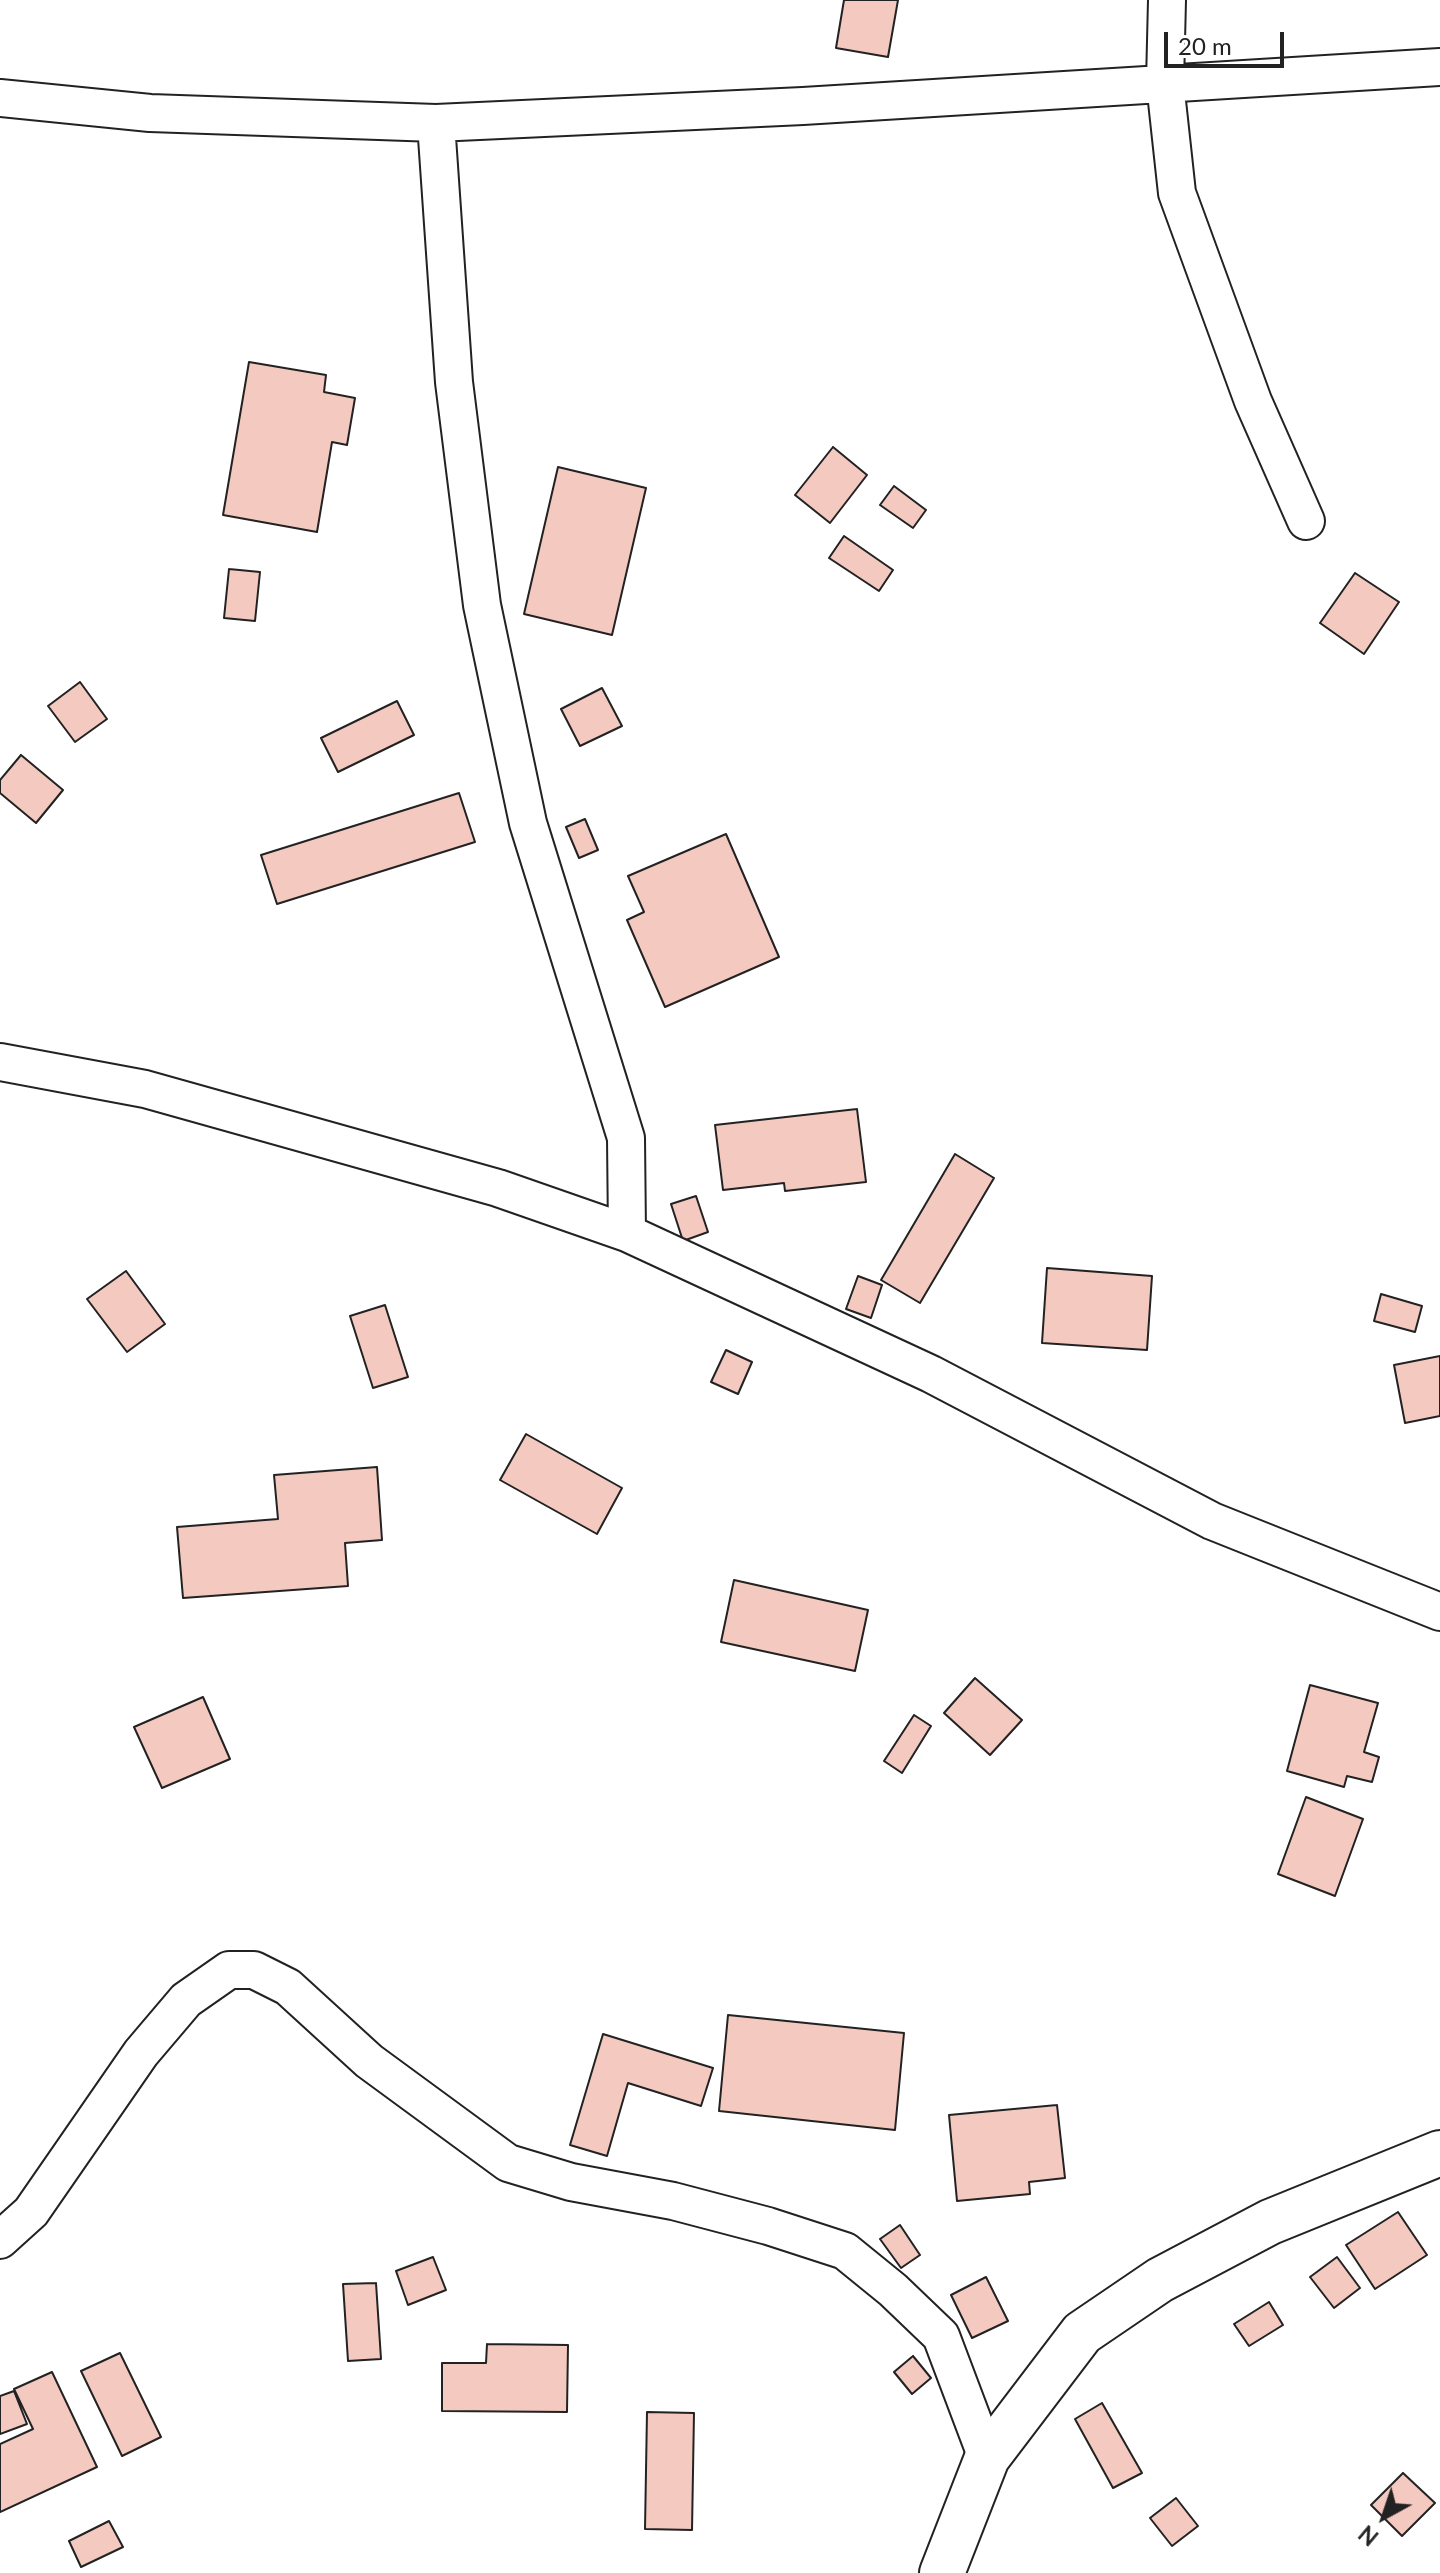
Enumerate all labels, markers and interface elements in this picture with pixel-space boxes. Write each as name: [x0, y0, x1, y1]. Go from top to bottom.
scale bar: [1168, 16, 1288, 66]
text: 20 m: [1178, 31, 1232, 60]
north arrow: [1344, 2477, 1424, 2557]
text: N: [1353, 2520, 1383, 2552]

